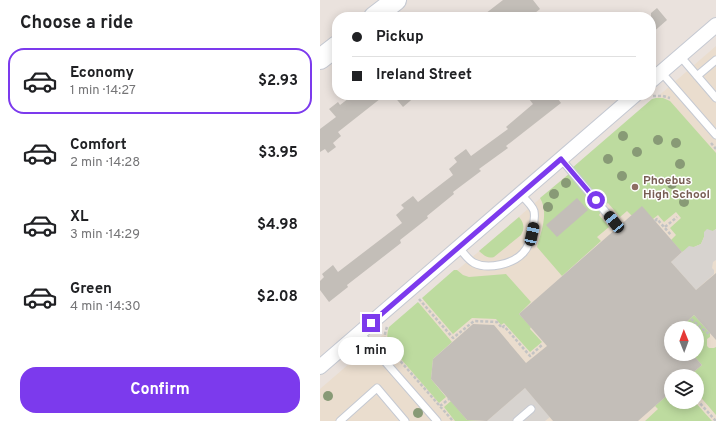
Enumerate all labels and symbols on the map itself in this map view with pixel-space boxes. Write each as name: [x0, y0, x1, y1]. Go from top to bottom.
place label: Phoebus High School: [643, 173, 710, 203]
marker: Phoebus High School: [630, 182, 640, 192]
route start: [587, 191, 605, 209]
car: [602, 209, 626, 235]
car: [524, 221, 540, 247]
route end: [362, 314, 380, 332]
north arrow: [664, 321, 704, 361]
callout: 1 min: [338, 337, 404, 365]

